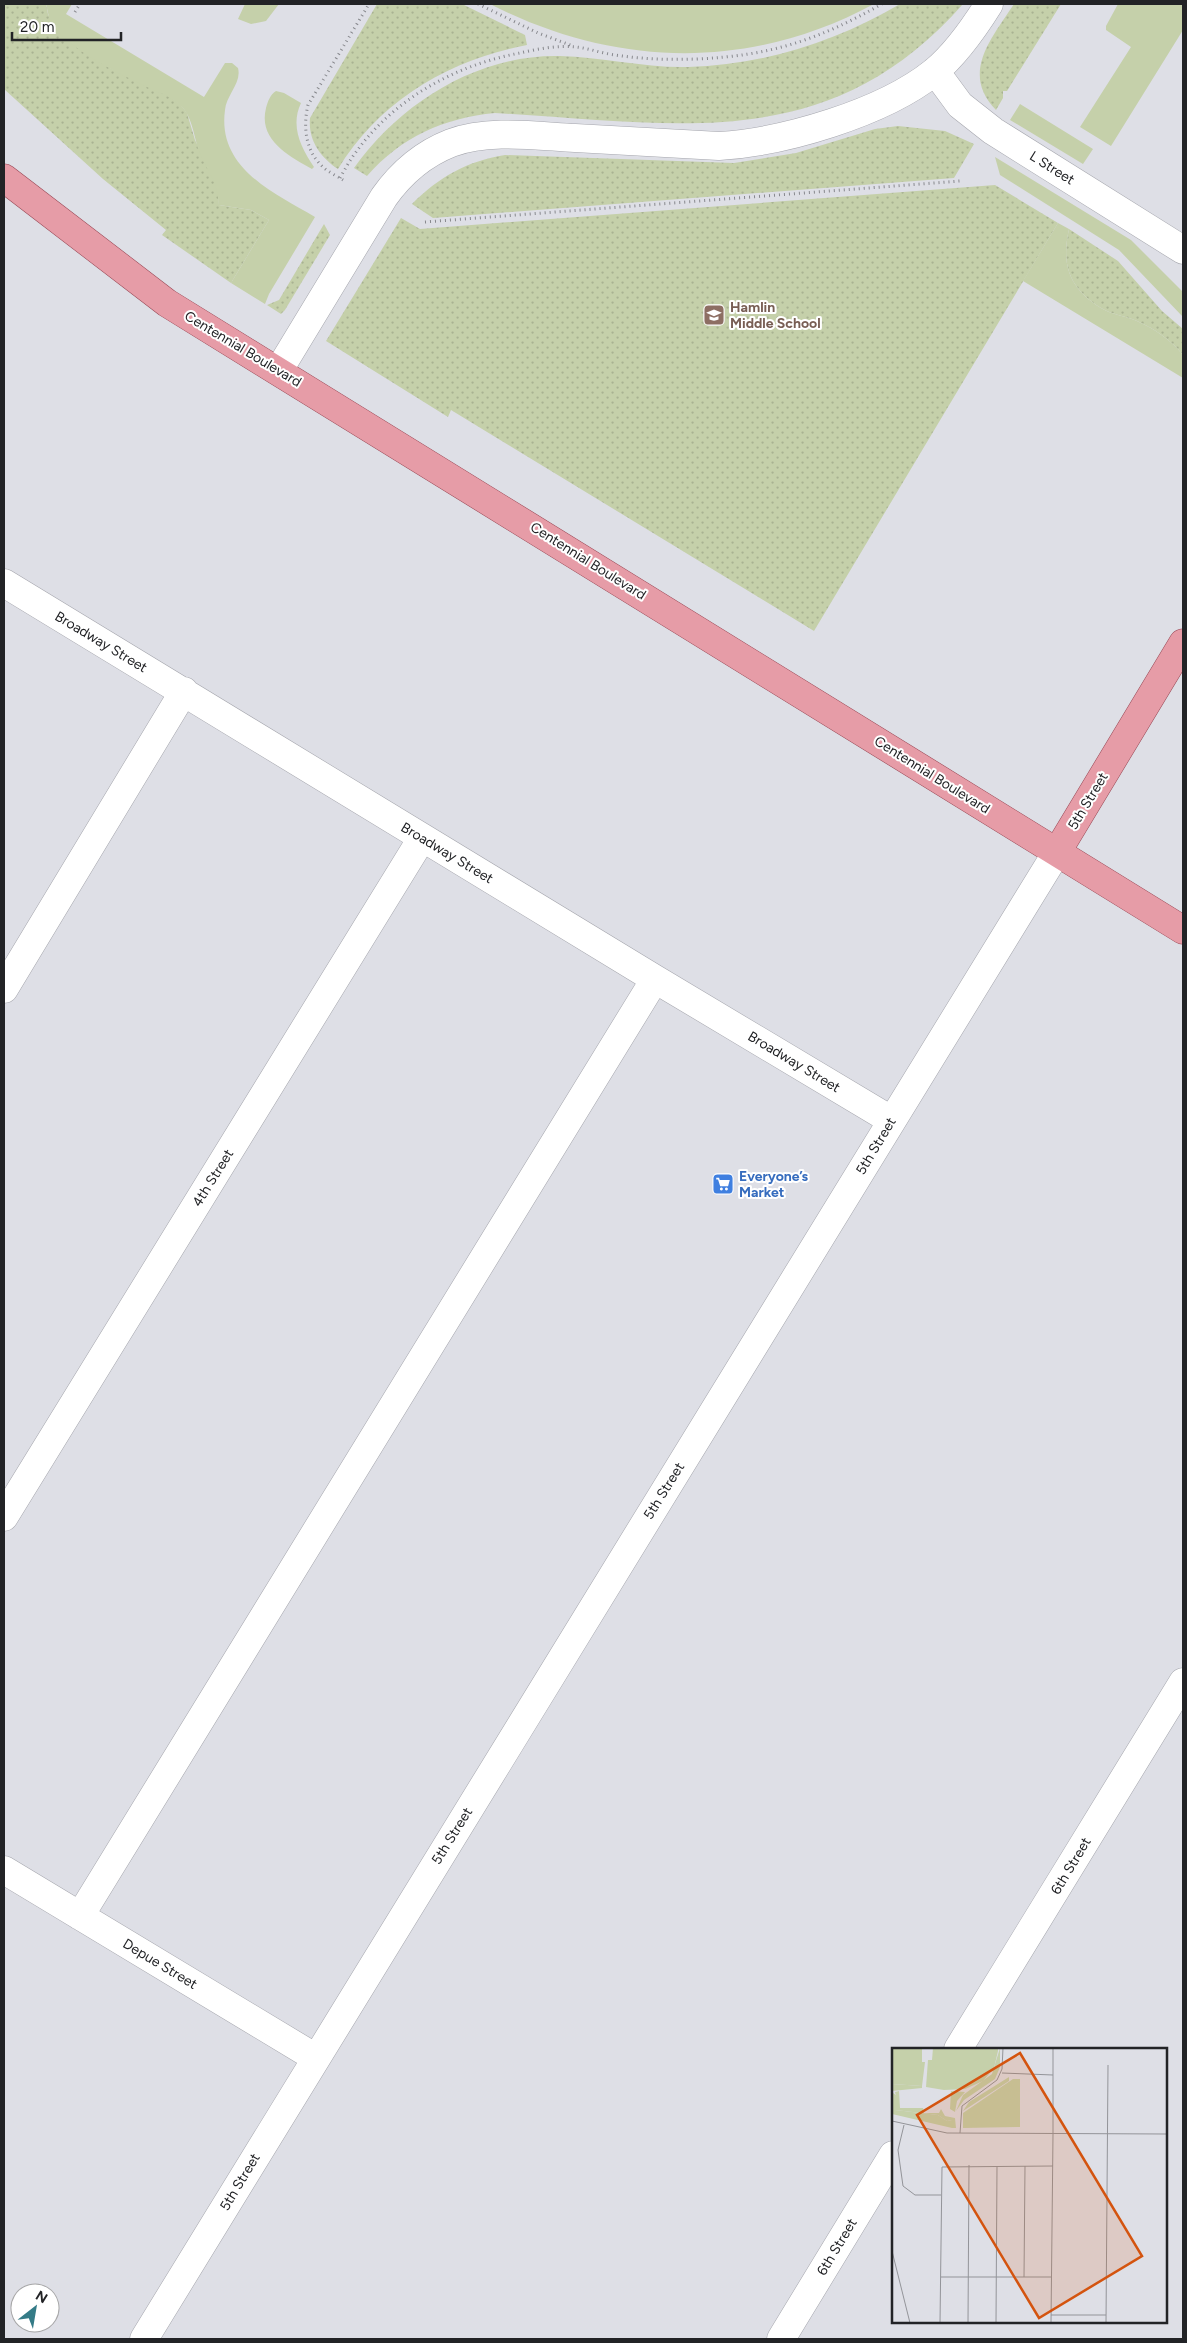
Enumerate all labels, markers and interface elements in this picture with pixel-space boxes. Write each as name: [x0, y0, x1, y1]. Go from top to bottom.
scale bar: [12, 10, 121, 42]
text: 20 m: [20, 18, 54, 36]
street label: L Street: [1026, 148, 1078, 188]
place label: Hamlin Middle School: [730, 299, 821, 332]
school or university icon: Hamlin Middle School: [702, 303, 726, 327]
street label: Centennial Boulevard: [182, 307, 304, 391]
street label: Centennial Boulevard: [527, 518, 649, 604]
street label: Broadway Street: [52, 608, 150, 676]
street label: Centennial Boulevard: [871, 732, 993, 818]
street label: 5th Street: [1064, 769, 1112, 833]
street label: Broadway Street: [398, 819, 496, 887]
street label: Broadway Street: [745, 1028, 843, 1096]
street label: 5th Street: [852, 1114, 900, 1178]
street label: 4th Street: [189, 1146, 237, 1210]
place label: Everyone’s Market: [739, 1168, 808, 1201]
supermarket icon: Everyone’s Market: [711, 1172, 735, 1196]
street label: 5th Street: [640, 1459, 688, 1523]
street label: 5th Street: [428, 1804, 476, 1868]
street label: 6th Street: [1047, 1834, 1095, 1898]
street label: Depue Street: [120, 1935, 200, 1993]
inset map: [892, 2048, 1167, 2323]
street label: 5th Street: [216, 2150, 264, 2214]
street label: 6th Street: [813, 2215, 861, 2279]
north arrow: [10, 2283, 60, 2333]
text: N: [32, 2287, 50, 2307]

